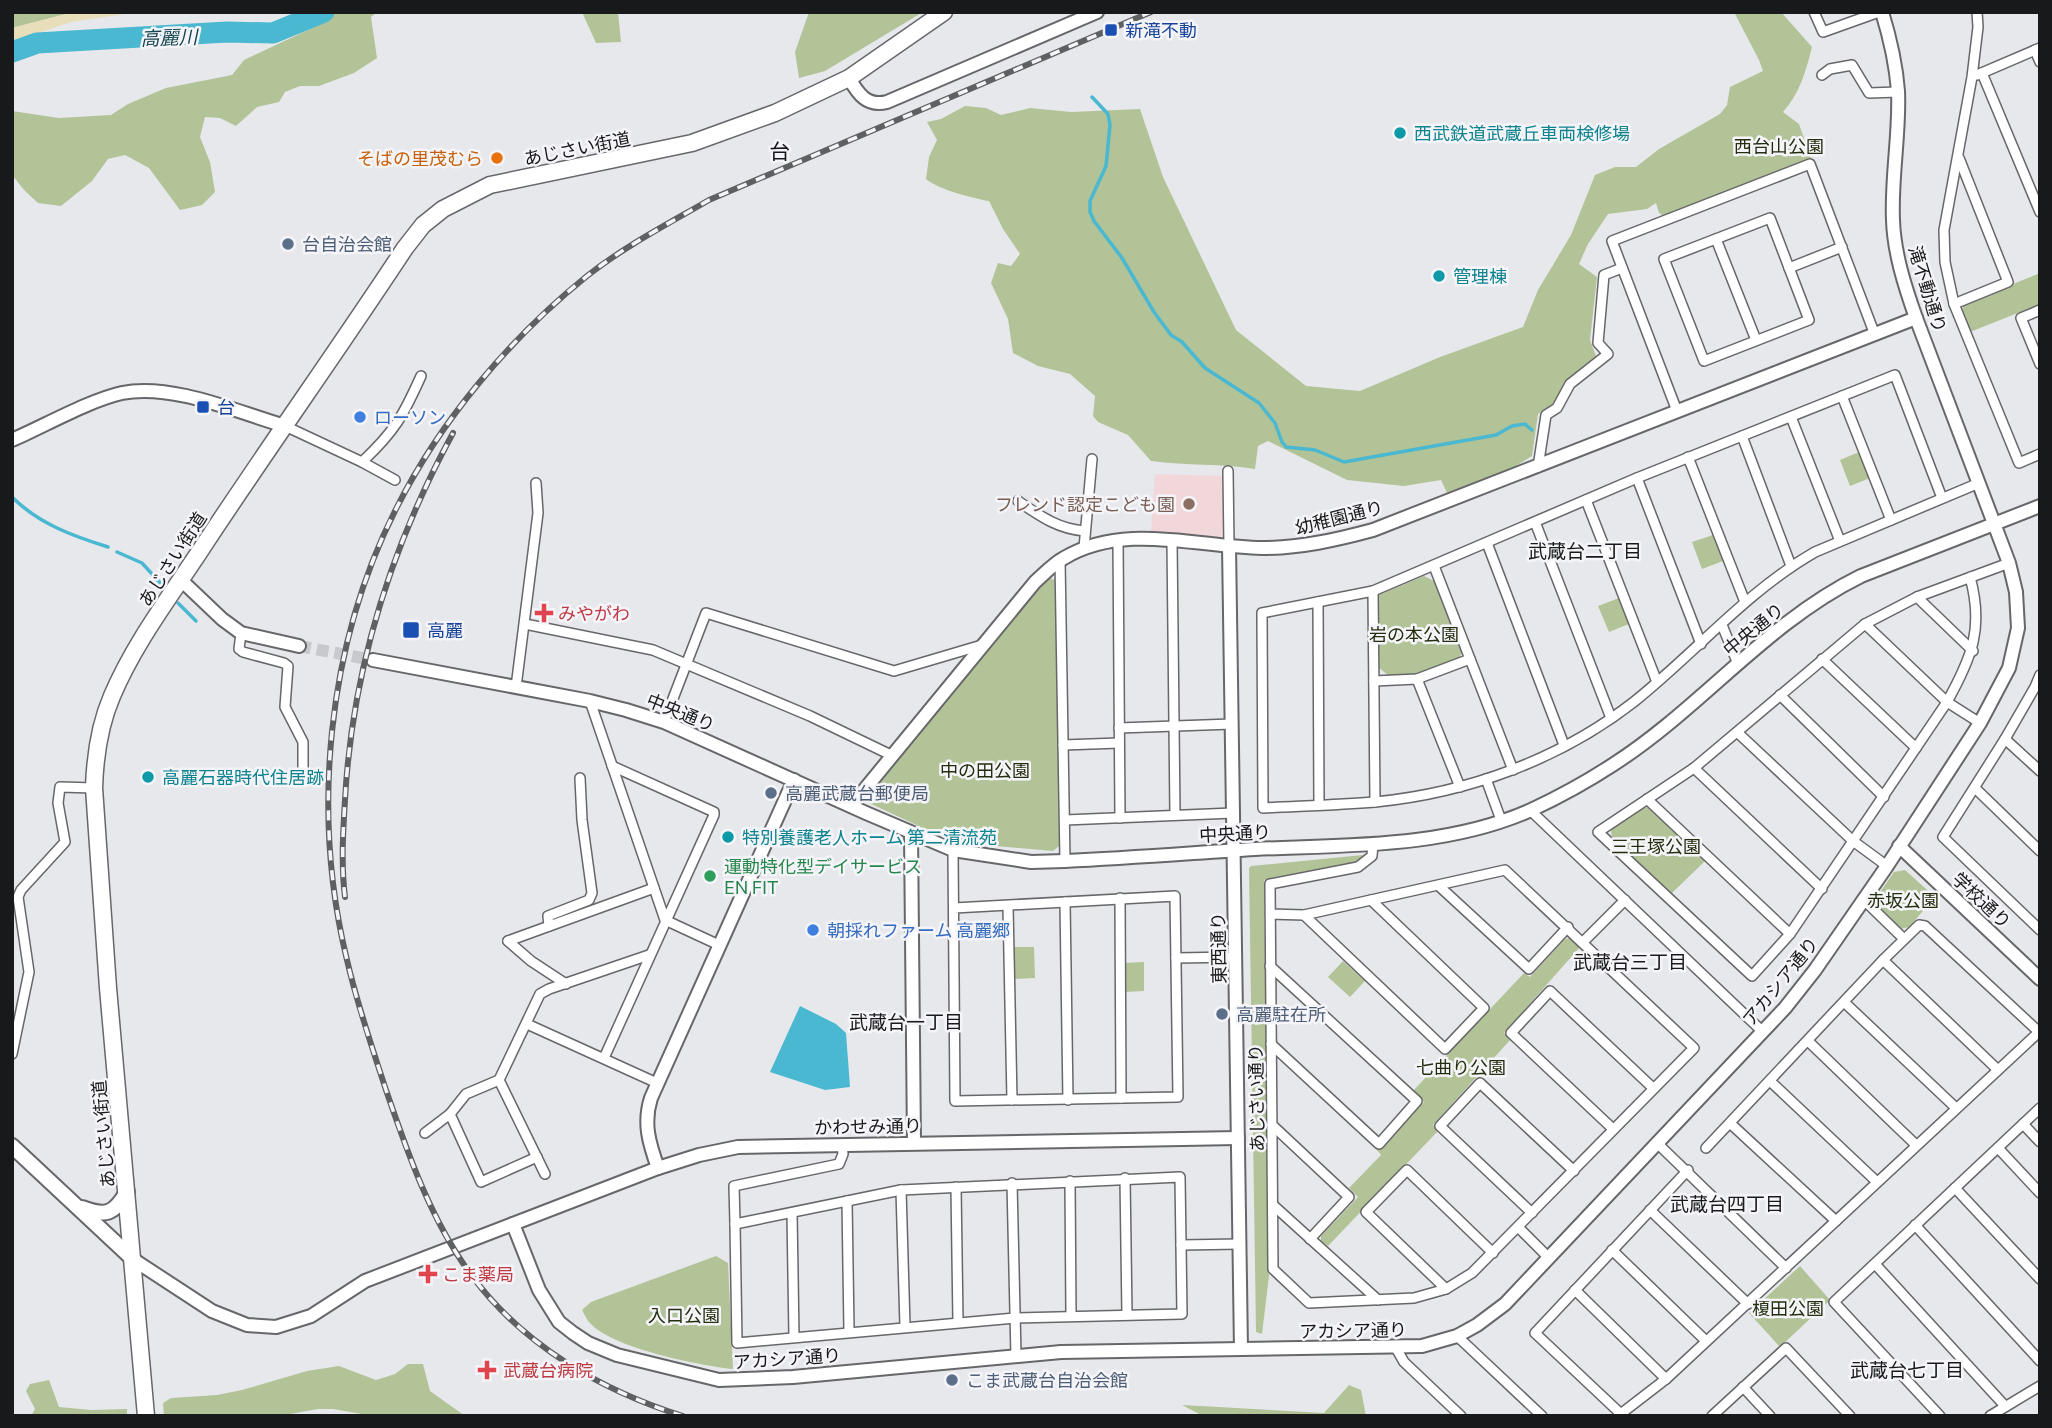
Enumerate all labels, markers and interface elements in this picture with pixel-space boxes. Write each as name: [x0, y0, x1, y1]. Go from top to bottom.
place label: 新滝不動: [1125, 19, 1197, 41]
marker: 新滝不動: [1103, 22, 1119, 38]
water label: 高麗川: [140, 24, 200, 49]
place label: 西武鉄道武蔵丘車両検修場: [1414, 122, 1630, 144]
marker: 西武鉄道武蔵丘車両検修場: [1392, 125, 1408, 141]
street label: あじさい街道: [522, 127, 632, 169]
park label: 西台山公園: [1734, 135, 1824, 157]
district label: 台: [770, 138, 791, 163]
place label: そばの里茂むら: [357, 147, 483, 169]
marker: そばの里茂むら: [489, 150, 505, 166]
place label: 台自治会館: [302, 233, 392, 255]
marker: 台自治会館: [280, 236, 296, 252]
street label: 滝不動通り: [1904, 243, 1952, 335]
place label: 管理棟: [1453, 265, 1507, 287]
marker: 管理棟: [1431, 268, 1447, 284]
place label: 台: [217, 396, 235, 418]
marker: 台: [195, 399, 211, 415]
place label: ローソン: [374, 406, 446, 428]
marker: ローソン: [352, 409, 368, 425]
place label: フレンド認定こども園: [995, 493, 1175, 515]
street label: 幼稚園通り: [1293, 495, 1385, 539]
marker: フレンド認定こども園: [1181, 496, 1197, 512]
street label: あじさい街道: [133, 508, 211, 610]
district label: 武蔵台二丁目: [1528, 539, 1642, 562]
street label: 中央通り: [1718, 598, 1788, 660]
place label: みやがわ: [558, 602, 630, 624]
marker: みやがわ: [536, 605, 552, 621]
place label: 高麗: [427, 619, 463, 641]
marker: 高麗: [401, 620, 421, 640]
park label: 岩の本公園: [1369, 623, 1459, 645]
street label: 中央通り: [644, 688, 718, 736]
park label: 中の田公園: [940, 759, 1030, 781]
place label: 高麗石器時代住居跡: [162, 766, 324, 788]
marker: 高麗石器時代住居跡: [140, 769, 156, 785]
place label: 高麗武蔵台郵便局: [785, 782, 929, 804]
marker: 高麗武蔵台郵便局: [763, 785, 779, 801]
street label: 中央通り: [1198, 820, 1272, 846]
place label: 特別養護老人ホーム 第二清流苑: [742, 826, 997, 848]
marker: 特別養護老人ホーム 第二清流苑: [720, 829, 736, 845]
park label: 三王塚公園: [1611, 835, 1701, 857]
place label: 運動特化型デイサービス EN FIT: [724, 855, 922, 898]
street label: 学校通り: [1948, 867, 2016, 933]
marker: 運動特化型デイサービス EN FIT: [702, 868, 718, 884]
park label: 赤坂公園: [1867, 889, 1939, 911]
street label: 東西通り: [1206, 912, 1230, 984]
place label: 朝採れファーム 高麗郷: [827, 919, 1010, 941]
marker: 朝採れファーム 高麗郷: [805, 922, 821, 938]
street label: アカシア通り: [1737, 932, 1823, 1030]
district label: 武蔵台三丁目: [1573, 950, 1687, 973]
place label: 高麗駐在所: [1236, 1003, 1326, 1025]
marker: 高麗駐在所: [1214, 1006, 1230, 1022]
district label: 武蔵台一丁目: [849, 1010, 963, 1033]
street label: あじさい通り: [1244, 1044, 1268, 1152]
park label: 七曲り公園: [1416, 1056, 1506, 1078]
street label: あじさい街道: [87, 1079, 119, 1189]
street label: かわせみ通り: [814, 1114, 922, 1138]
district label: 武蔵台四丁目: [1670, 1192, 1784, 1215]
place label: こま薬局: [442, 1263, 514, 1285]
marker: こま薬局: [420, 1266, 436, 1282]
park label: 榎田公園: [1752, 1297, 1824, 1319]
park label: 入口公園: [648, 1304, 720, 1326]
street label: アカシア通り: [1299, 1318, 1407, 1342]
street label: アカシア通り: [732, 1343, 842, 1373]
district label: 武蔵台七丁目: [1850, 1358, 1964, 1381]
place label: 武蔵台病院: [503, 1359, 593, 1381]
marker: 武蔵台病院: [477, 1360, 497, 1380]
place label: こま武蔵台自治会館: [966, 1369, 1128, 1391]
marker: こま武蔵台自治会館: [944, 1372, 960, 1388]

